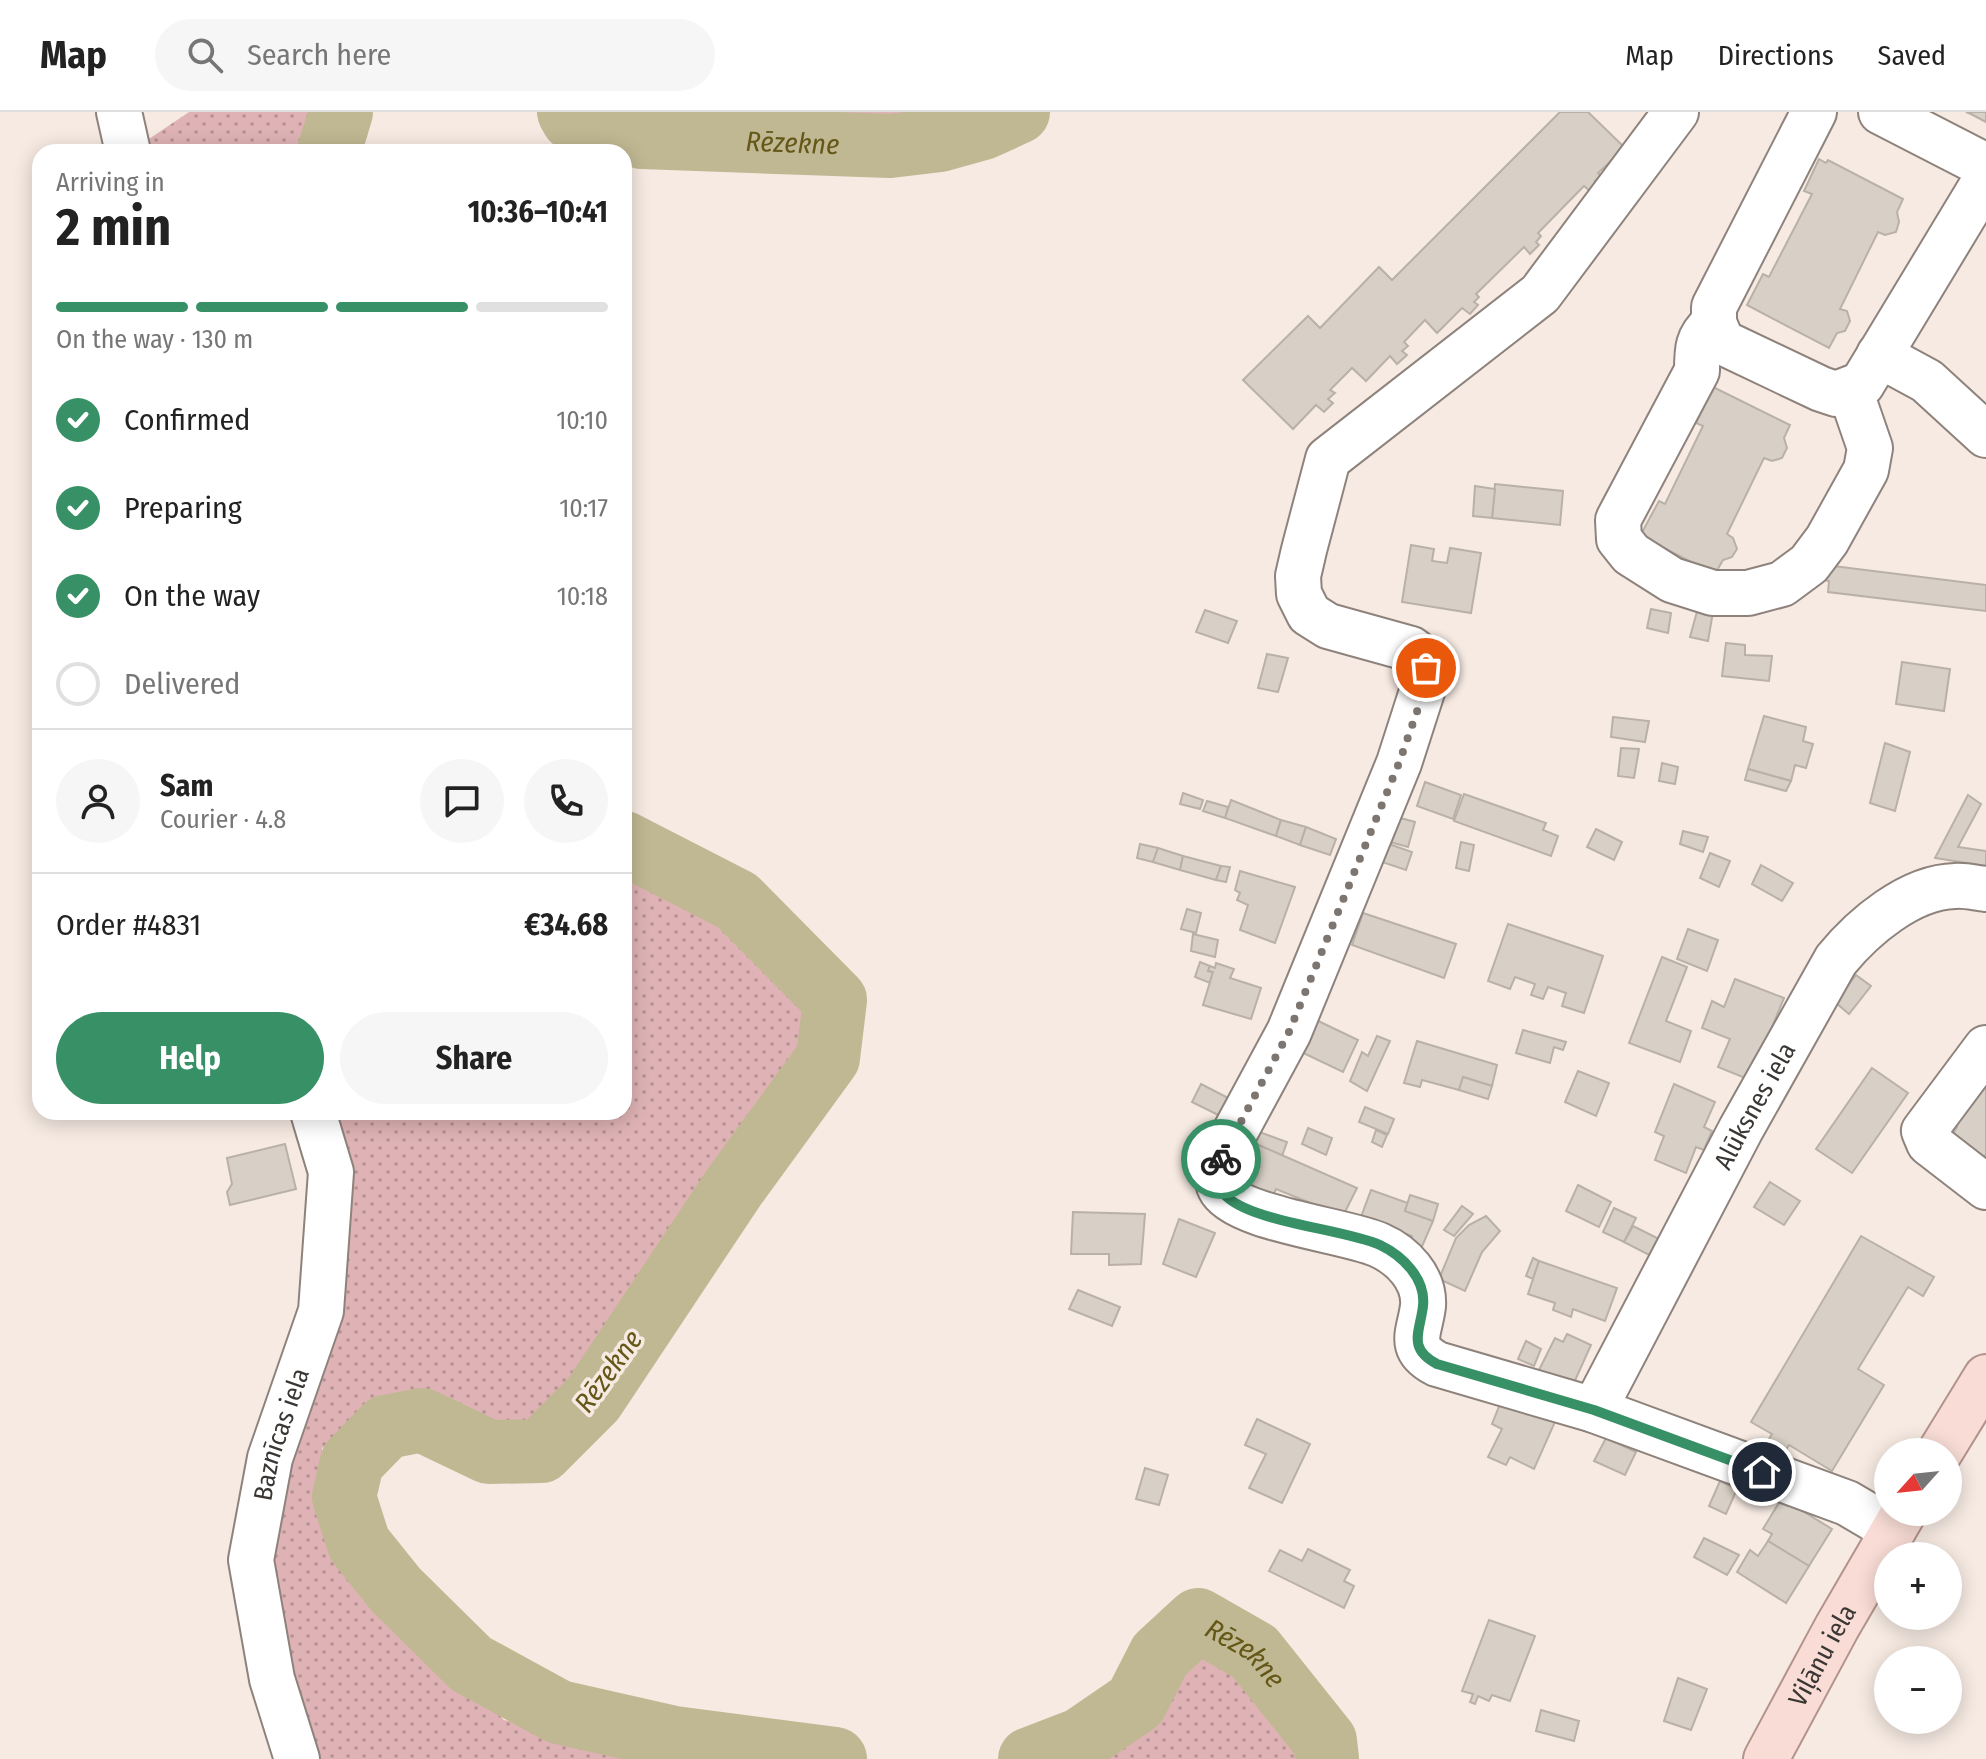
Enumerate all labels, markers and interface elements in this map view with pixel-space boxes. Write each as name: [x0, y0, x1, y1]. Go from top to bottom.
search box: [155, 19, 715, 91]
text: Map: [40, 32, 107, 78]
icon: search: [183, 33, 227, 77]
text: Search here: [247, 37, 391, 73]
text: Map: [1625, 39, 1674, 72]
text: Directions: [1718, 39, 1834, 72]
text: Saved: [1878, 39, 1946, 72]
water label: Rēzekne: [745, 125, 840, 161]
text: Arriving in: [56, 167, 165, 198]
text: 10:36–10:41: [468, 194, 608, 230]
text: 2 min: [56, 196, 171, 259]
text: On the way · 130 m: [56, 324, 253, 355]
icon: check: [56, 398, 100, 442]
text: Confirmed: [124, 402, 250, 438]
text: 10:10: [556, 405, 608, 436]
icon: check: [56, 486, 100, 530]
text: Preparing: [124, 490, 242, 526]
text: 10:17: [559, 493, 608, 524]
icon: check: [56, 574, 100, 618]
text: On the way: [124, 578, 260, 614]
text: 10:18: [557, 581, 608, 612]
pin: [1392, 634, 1460, 702]
icon: bag: [1404, 646, 1448, 690]
text: Delivered: [124, 666, 240, 702]
button: person: [56, 759, 140, 843]
button: chat: [420, 759, 504, 843]
button: phone: [524, 759, 608, 843]
text: Sam: [160, 768, 213, 804]
text: Courier · 4.8: [160, 804, 286, 835]
text: Order #4831: [56, 907, 201, 943]
text: €34.68: [524, 907, 608, 943]
button: Help: [56, 1012, 324, 1104]
button: Share: [340, 1012, 608, 1104]
street label: Alūksnes iela: [1708, 1037, 1802, 1175]
courier: [1181, 1119, 1261, 1199]
icon: bike: [1199, 1137, 1243, 1181]
water label: Rēzekne: [568, 1324, 649, 1419]
street label: Baznīcas iela: [247, 1364, 316, 1503]
pin: [1728, 1438, 1796, 1506]
north arrow: [1874, 1438, 1962, 1526]
map controls: [1874, 1438, 1962, 1734]
icon: home: [1740, 1450, 1784, 1494]
button: +: [1874, 1542, 1962, 1630]
street label: Viļānu iela: [1782, 1599, 1863, 1712]
water label: Rēzekne: [1200, 1612, 1292, 1694]
button: −: [1874, 1646, 1962, 1734]

